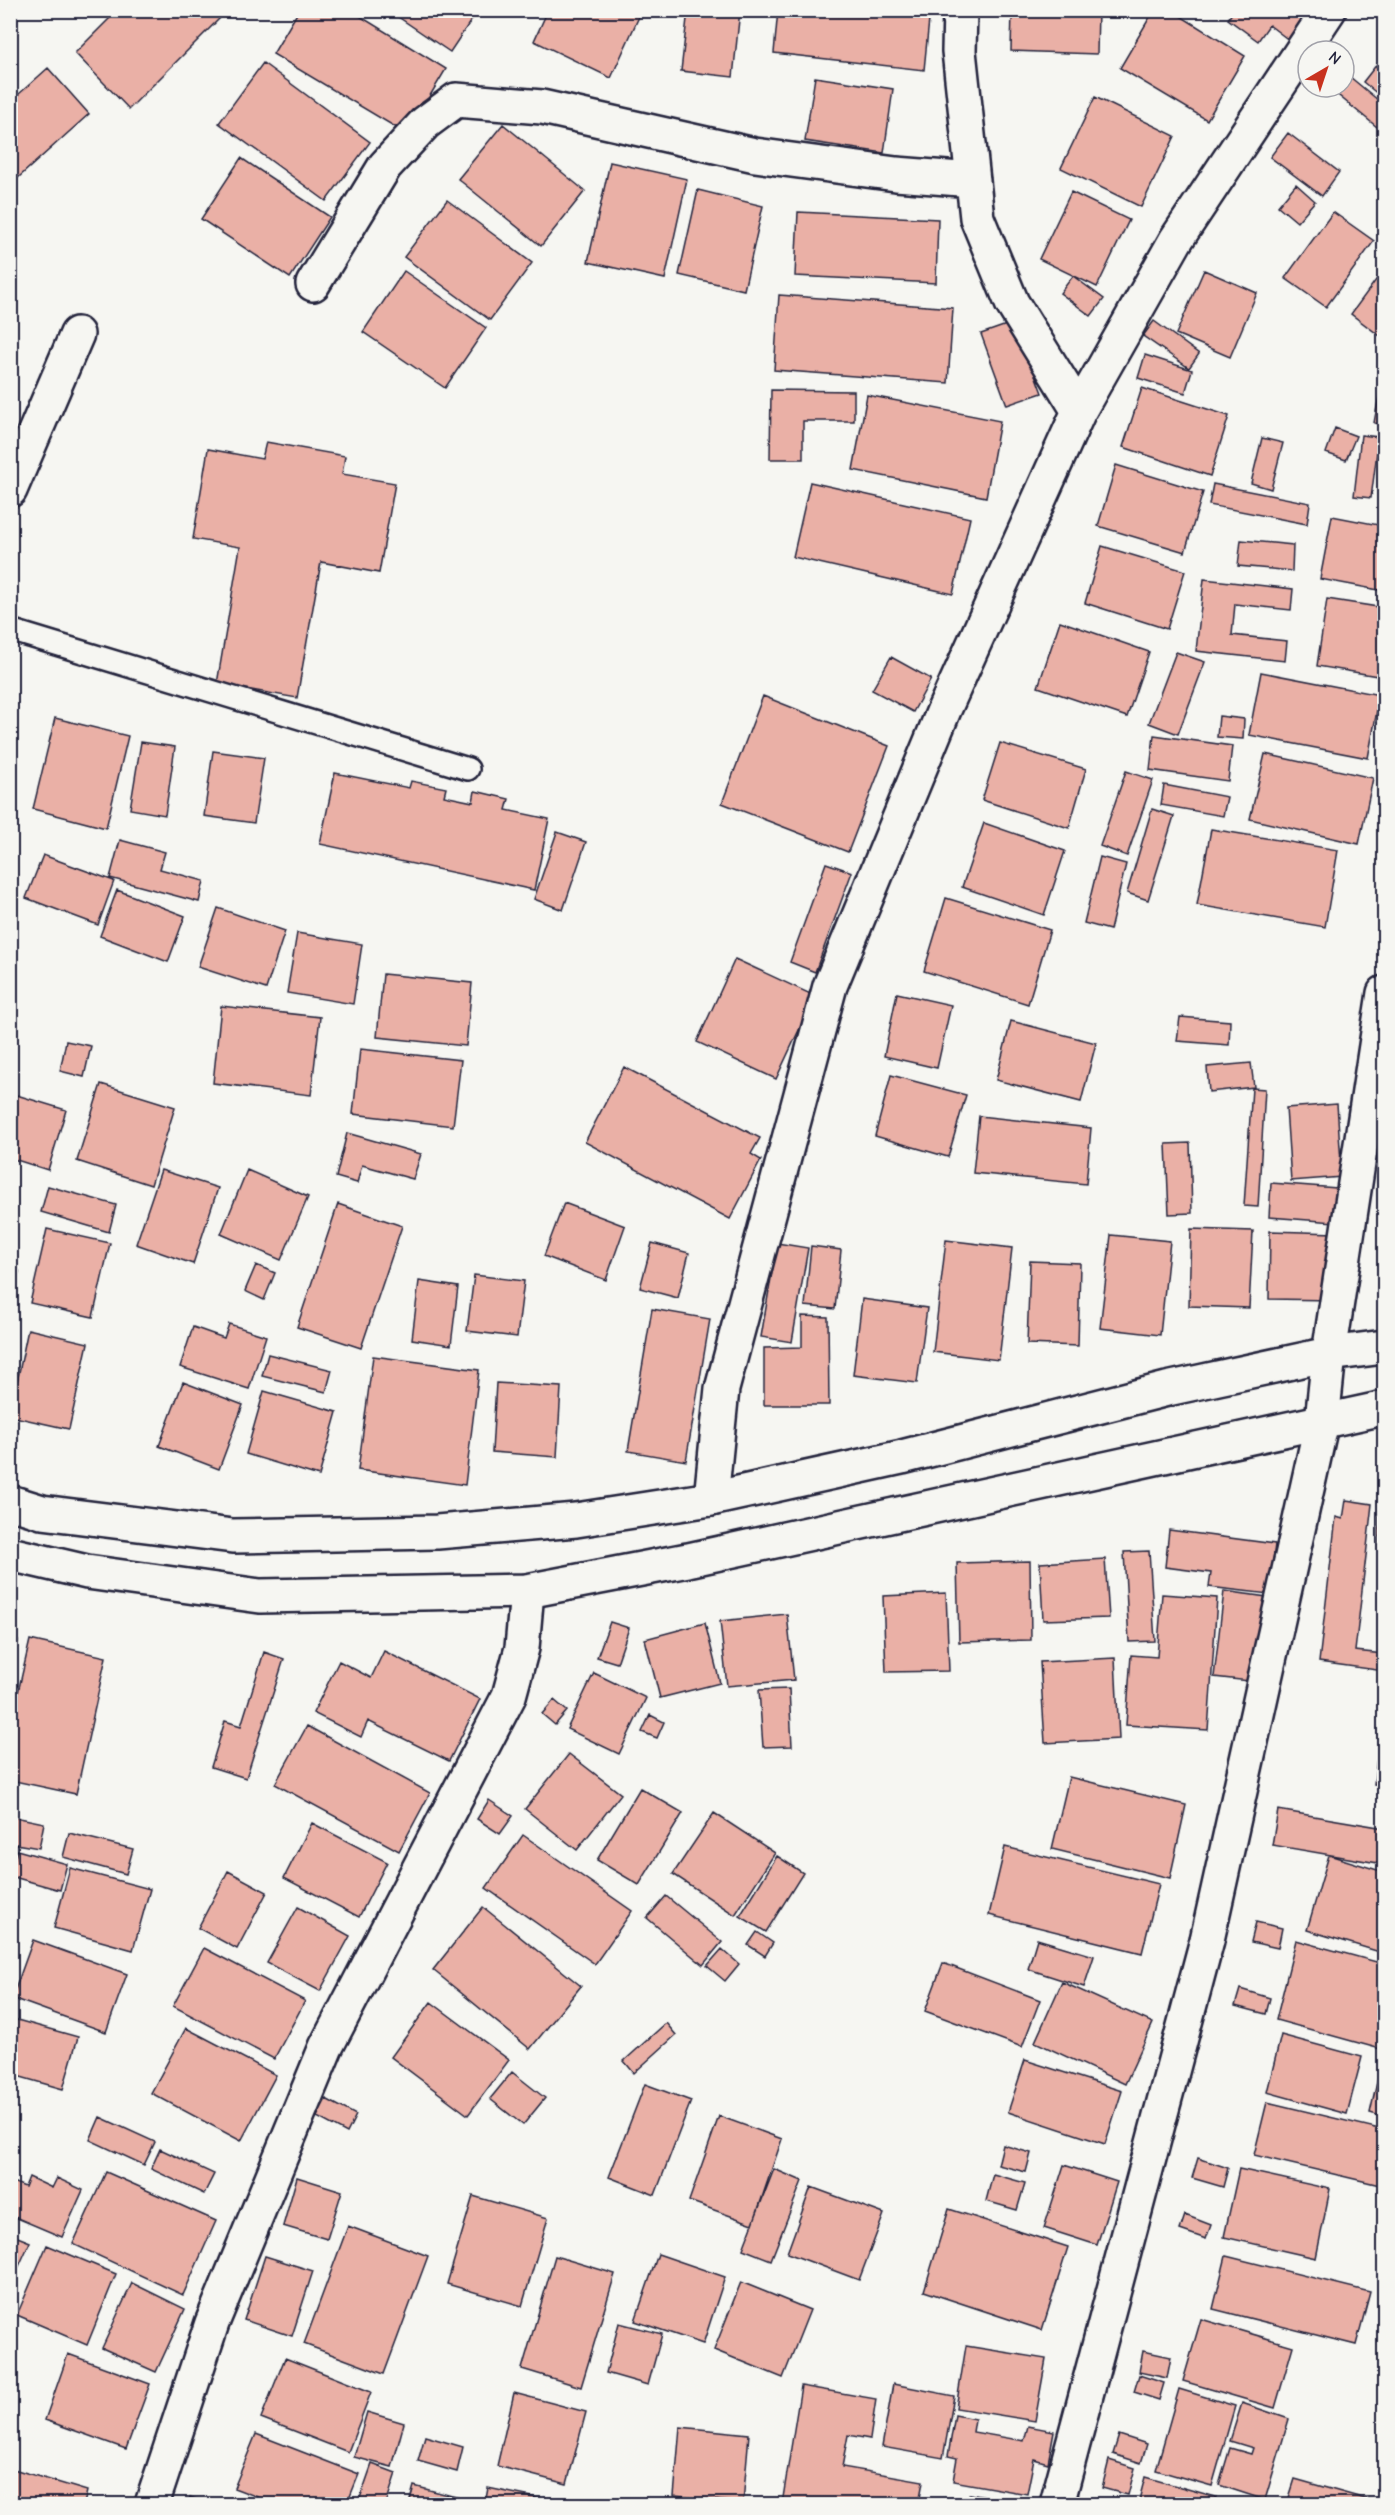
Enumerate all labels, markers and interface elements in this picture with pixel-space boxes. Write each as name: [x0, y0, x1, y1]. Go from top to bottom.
north arrow: [1296, 39, 1356, 99]
text: N: [1325, 48, 1345, 68]

